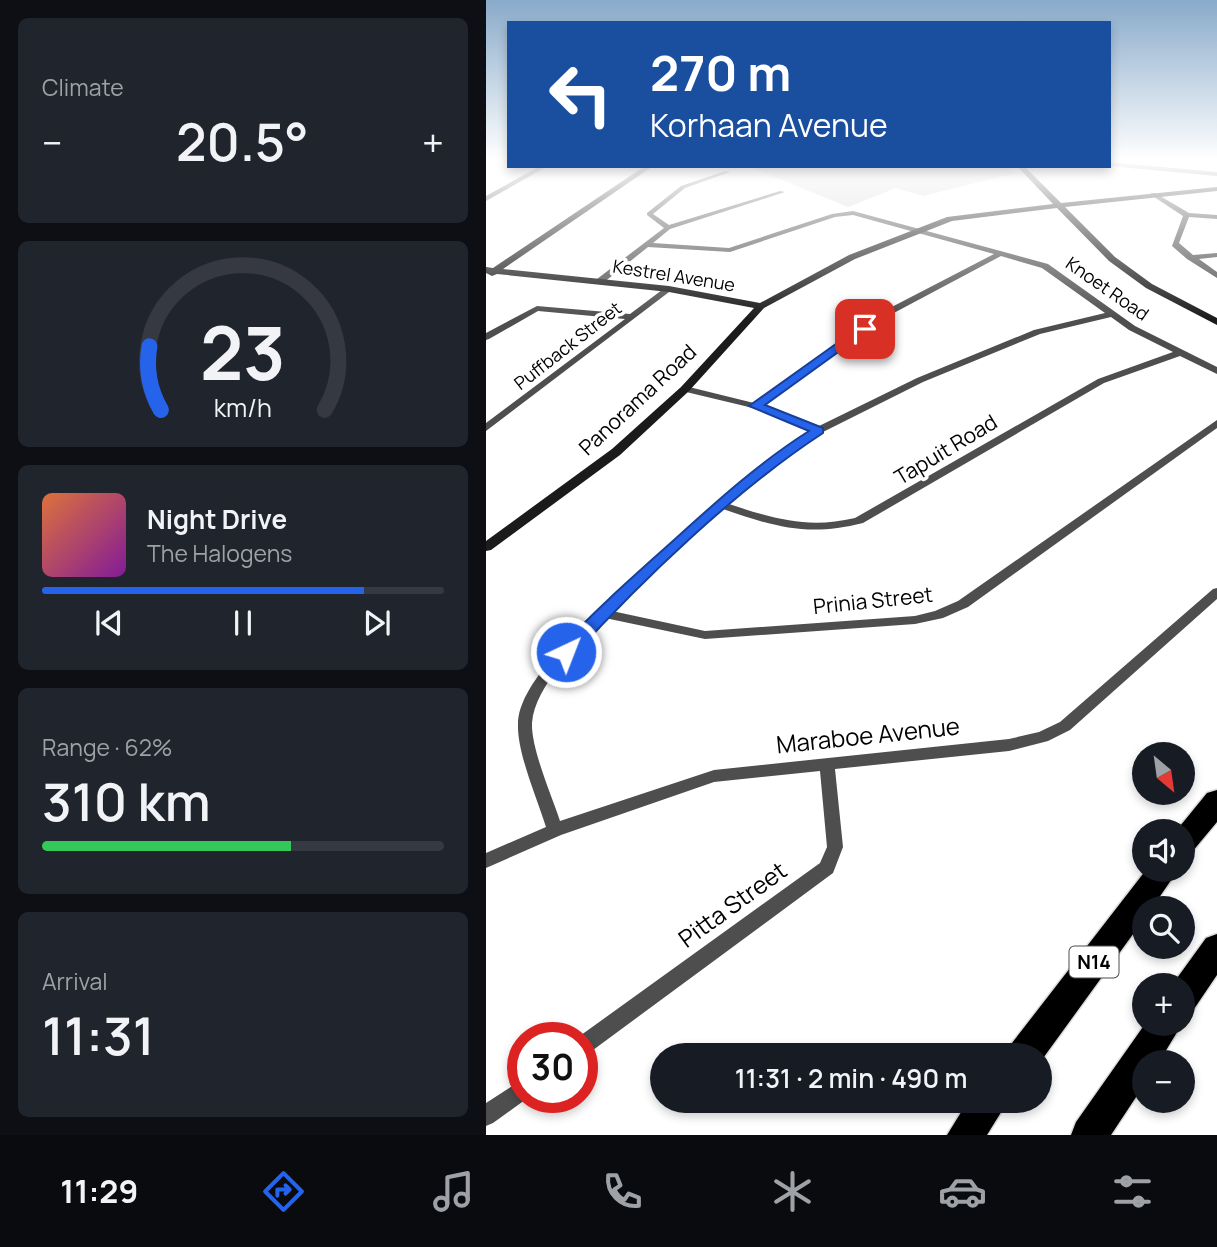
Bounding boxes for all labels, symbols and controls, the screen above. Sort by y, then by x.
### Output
text: 270 m [650,39,791,106]
icon: left [535,49,626,140]
text: Climate [42,71,124,103]
text: Korhaan Avenue [650,103,888,147]
text: 20.5° [176,106,309,177]
text: − [42,116,63,168]
text: + [422,116,444,168]
street label: Knoet Road [1061,251,1154,326]
street label: Kestrel Avenue [611,254,737,297]
street label: Puffback Street [509,296,626,395]
pin [835,299,895,359]
text: 23 [200,303,286,403]
icon: arrive [846,310,884,348]
street label: Panorama Road [573,338,702,461]
text: km/h [214,390,272,425]
street label: Tapuit Road [889,408,1002,491]
text: Night Drive [147,501,287,537]
text: The Halogens [147,537,292,569]
street label: Prinia Street [812,580,934,620]
icon: previous [90,604,128,642]
icon: pause [224,604,262,642]
icon: next [358,604,396,642]
position arrow [529,615,603,689]
street label: Maraboe Avenue [774,708,961,761]
text: Range · 62% [42,731,173,763]
north arrow [1132,742,1195,805]
map controls [1132,742,1195,1113]
text: 310 km [42,766,211,837]
button: sound [1132,819,1195,882]
street label: Pitta Street [671,853,793,954]
button: search [1132,896,1195,959]
road number: N14 [1070,946,1118,978]
text: Arrival [42,965,108,997]
button: + [1132,973,1195,1036]
text: 11:31 [42,1000,155,1071]
speed limit sign: 30 [507,1022,598,1113]
button: − [1132,1050,1195,1113]
text: 11:31 · 2 min · 490 m [735,1060,967,1096]
icon: directions [259,1167,308,1216]
icon: music [429,1167,478,1216]
icon: phone [598,1167,647,1216]
icon: climate [768,1167,817,1216]
icon: car [938,1167,987,1216]
icon: filters [1108,1167,1157,1216]
text: 11:29 [60,1169,138,1213]

